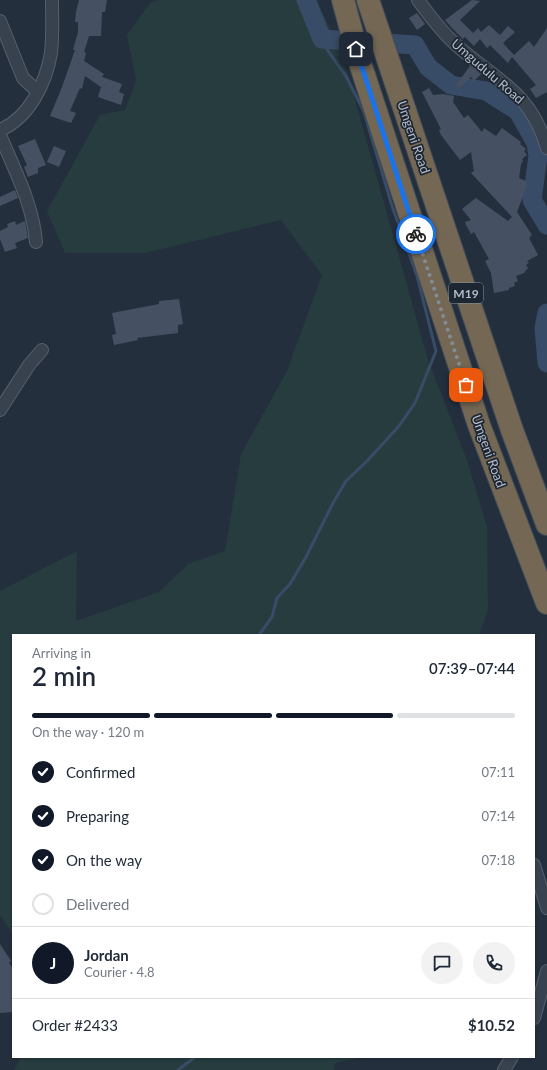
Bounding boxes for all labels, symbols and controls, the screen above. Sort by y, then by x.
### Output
pin [339,32,373,66]
street label: Umgudulu Road [448,35,528,107]
icon: home [345,38,367,60]
street label: Umgeni Road [394,98,434,176]
courier [396,214,436,254]
icon: bike [405,223,427,245]
road number: M19 [449,283,483,303]
pin [449,368,483,402]
icon: bag [455,374,477,396]
street label: Umgeni Road [468,412,510,490]
text: Arriving in [32,645,91,661]
text: 07:39–07:44 [429,659,515,677]
text: 2 min [32,660,96,692]
text: On the way · 120 m [32,724,144,740]
icon: check [32,761,54,783]
text: Confirmed [66,763,135,781]
text: 07:11 [482,764,515,780]
icon: check [32,805,54,827]
text: Preparing [66,807,129,825]
text: 07:14 [482,808,515,824]
icon: check [32,849,54,871]
text: On the way [66,851,142,869]
text: 07:18 [482,852,515,868]
text: Delivered [66,895,129,913]
button: chat [421,942,463,984]
button: phone [473,942,515,984]
text: Jordan [84,946,129,964]
text: J [50,954,56,972]
text: Courier · 4.8 [84,964,155,980]
text: Order #2433 [32,1016,118,1034]
text: $10.52 [468,1016,515,1034]

